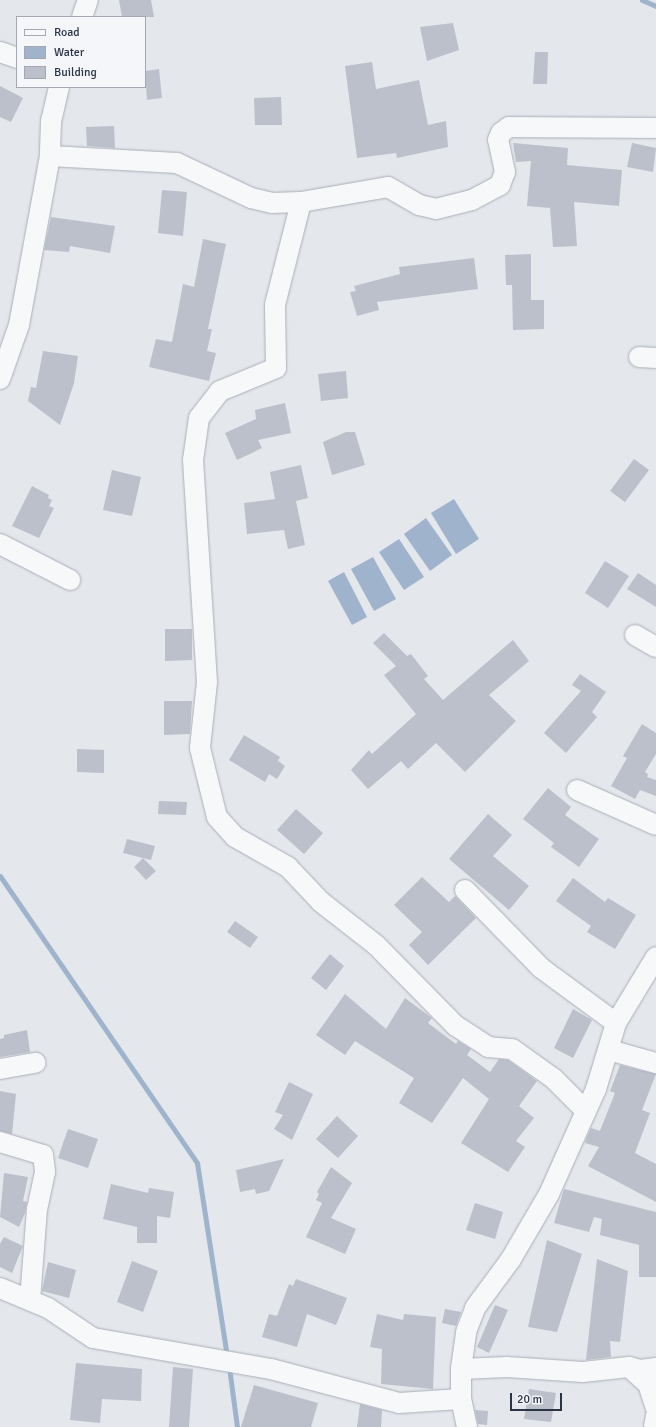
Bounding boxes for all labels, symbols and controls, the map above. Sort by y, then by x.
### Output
legend [16,16,146,88]
text: Road [54,25,80,40]
text: Water [54,45,84,60]
text: Building [54,65,97,80]
scale bar [512,1385,564,1411]
text: 20 m [517,1392,542,1407]

